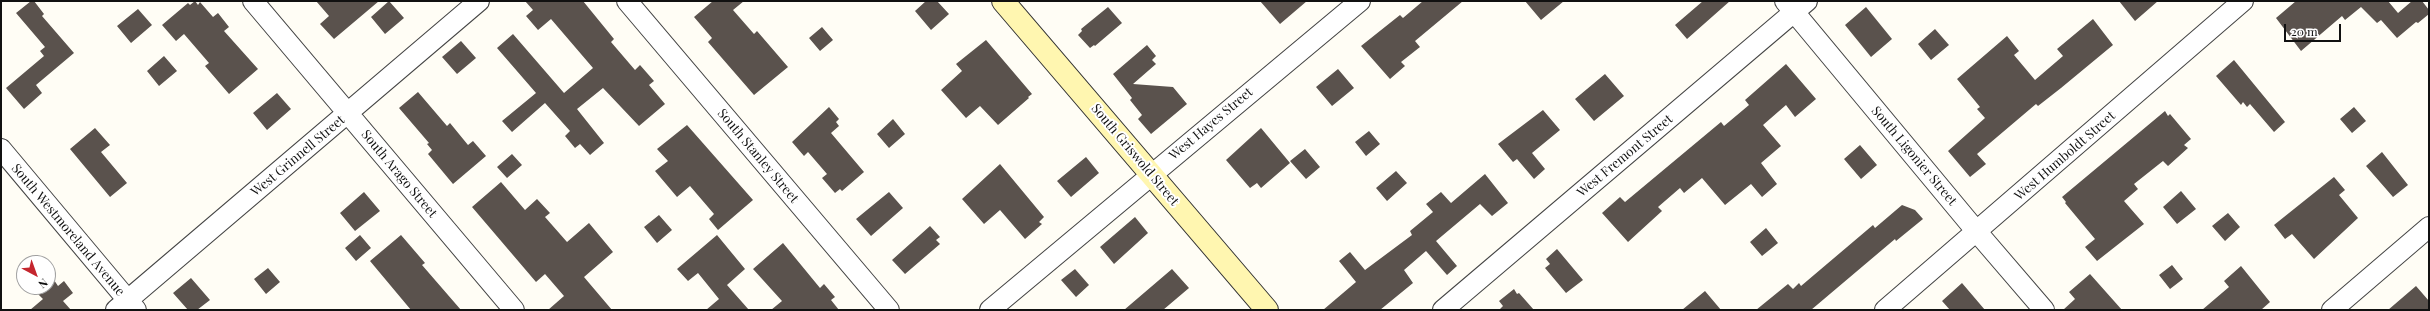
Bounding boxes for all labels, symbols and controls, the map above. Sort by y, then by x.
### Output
scale bar [2286,16,2343,42]
text: 20 m [2291,23,2318,39]
street label: West Hayes Street [1166,85,1256,163]
street label: South Griswold Street [1088,101,1182,209]
street label: South Ligonier Street [1868,103,1960,209]
street label: South Stanley Street [714,106,802,206]
street label: West Humboldt Street [2012,108,2118,204]
street label: West Grinnell Street [248,112,348,200]
street label: West Fremont Street [1574,112,1676,200]
street label: South Arago Street [358,127,440,221]
street label: South Westmoreland Avenue [8,161,128,299]
north arrow [16,255,56,295]
text: N [36,275,51,292]

